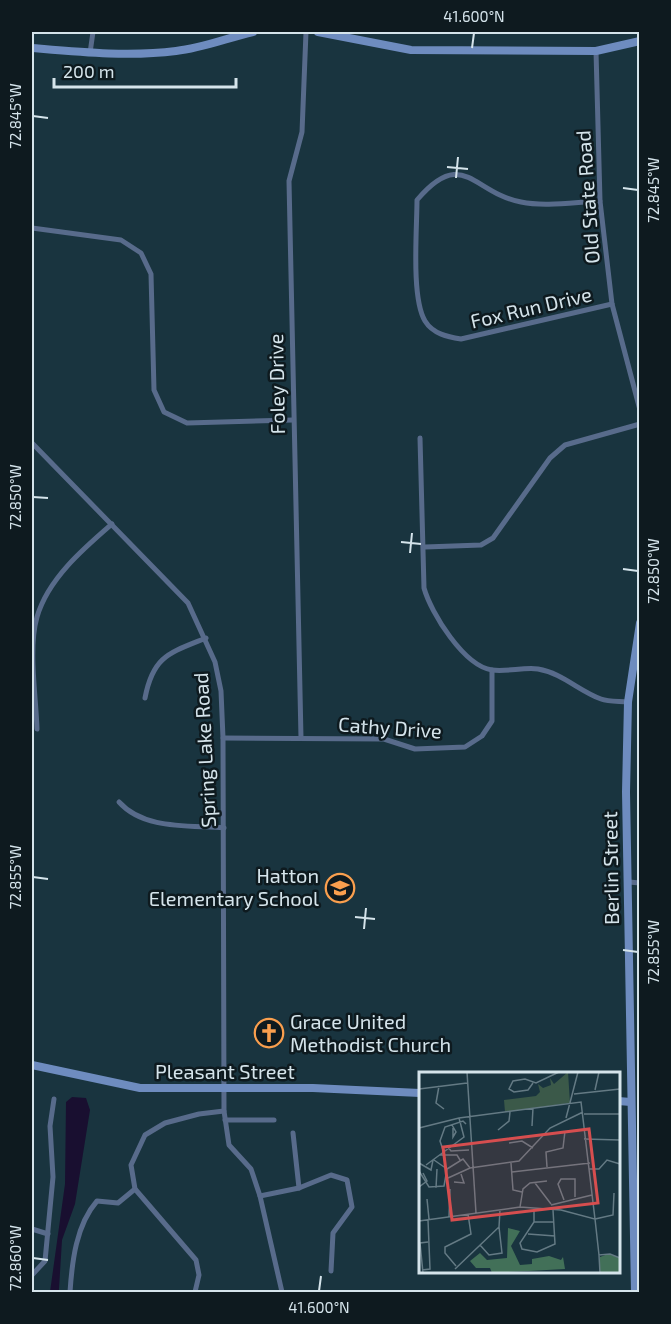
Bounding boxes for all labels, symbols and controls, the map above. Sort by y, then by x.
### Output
text: 41.600°N [443,7,505,25]
scale bar [54,51,236,89]
text: 200 m [63,60,115,82]
text: 72.845°W [6,83,24,149]
street label: Old State Road [570,129,604,265]
text: 72.845°W [644,157,662,223]
street label: Fox Run Drive [468,281,594,333]
street label: Foley Drive [263,334,289,434]
text: 72.850°W [6,464,24,530]
text: 72.850°W [644,538,662,604]
street label: Spring Lake Road [188,672,220,828]
street label: Cathy Drive [338,711,443,743]
street label: Berlin Street [597,811,623,925]
text: 72.855°W [6,845,24,909]
place label: Hatton Elementary School [149,863,319,910]
school or university icon: Hatton Elementary School [324,872,356,904]
text: 72.855°W [644,920,662,984]
place label: Grace United Methodist Church [290,1009,451,1056]
church icon: Grace United Methodist Church [253,1017,285,1049]
street label: Pleasant Street [155,1059,295,1083]
inset map [419,1072,620,1273]
text: 72.860°W [6,1225,24,1291]
text: 41.600°N [288,1298,350,1316]

